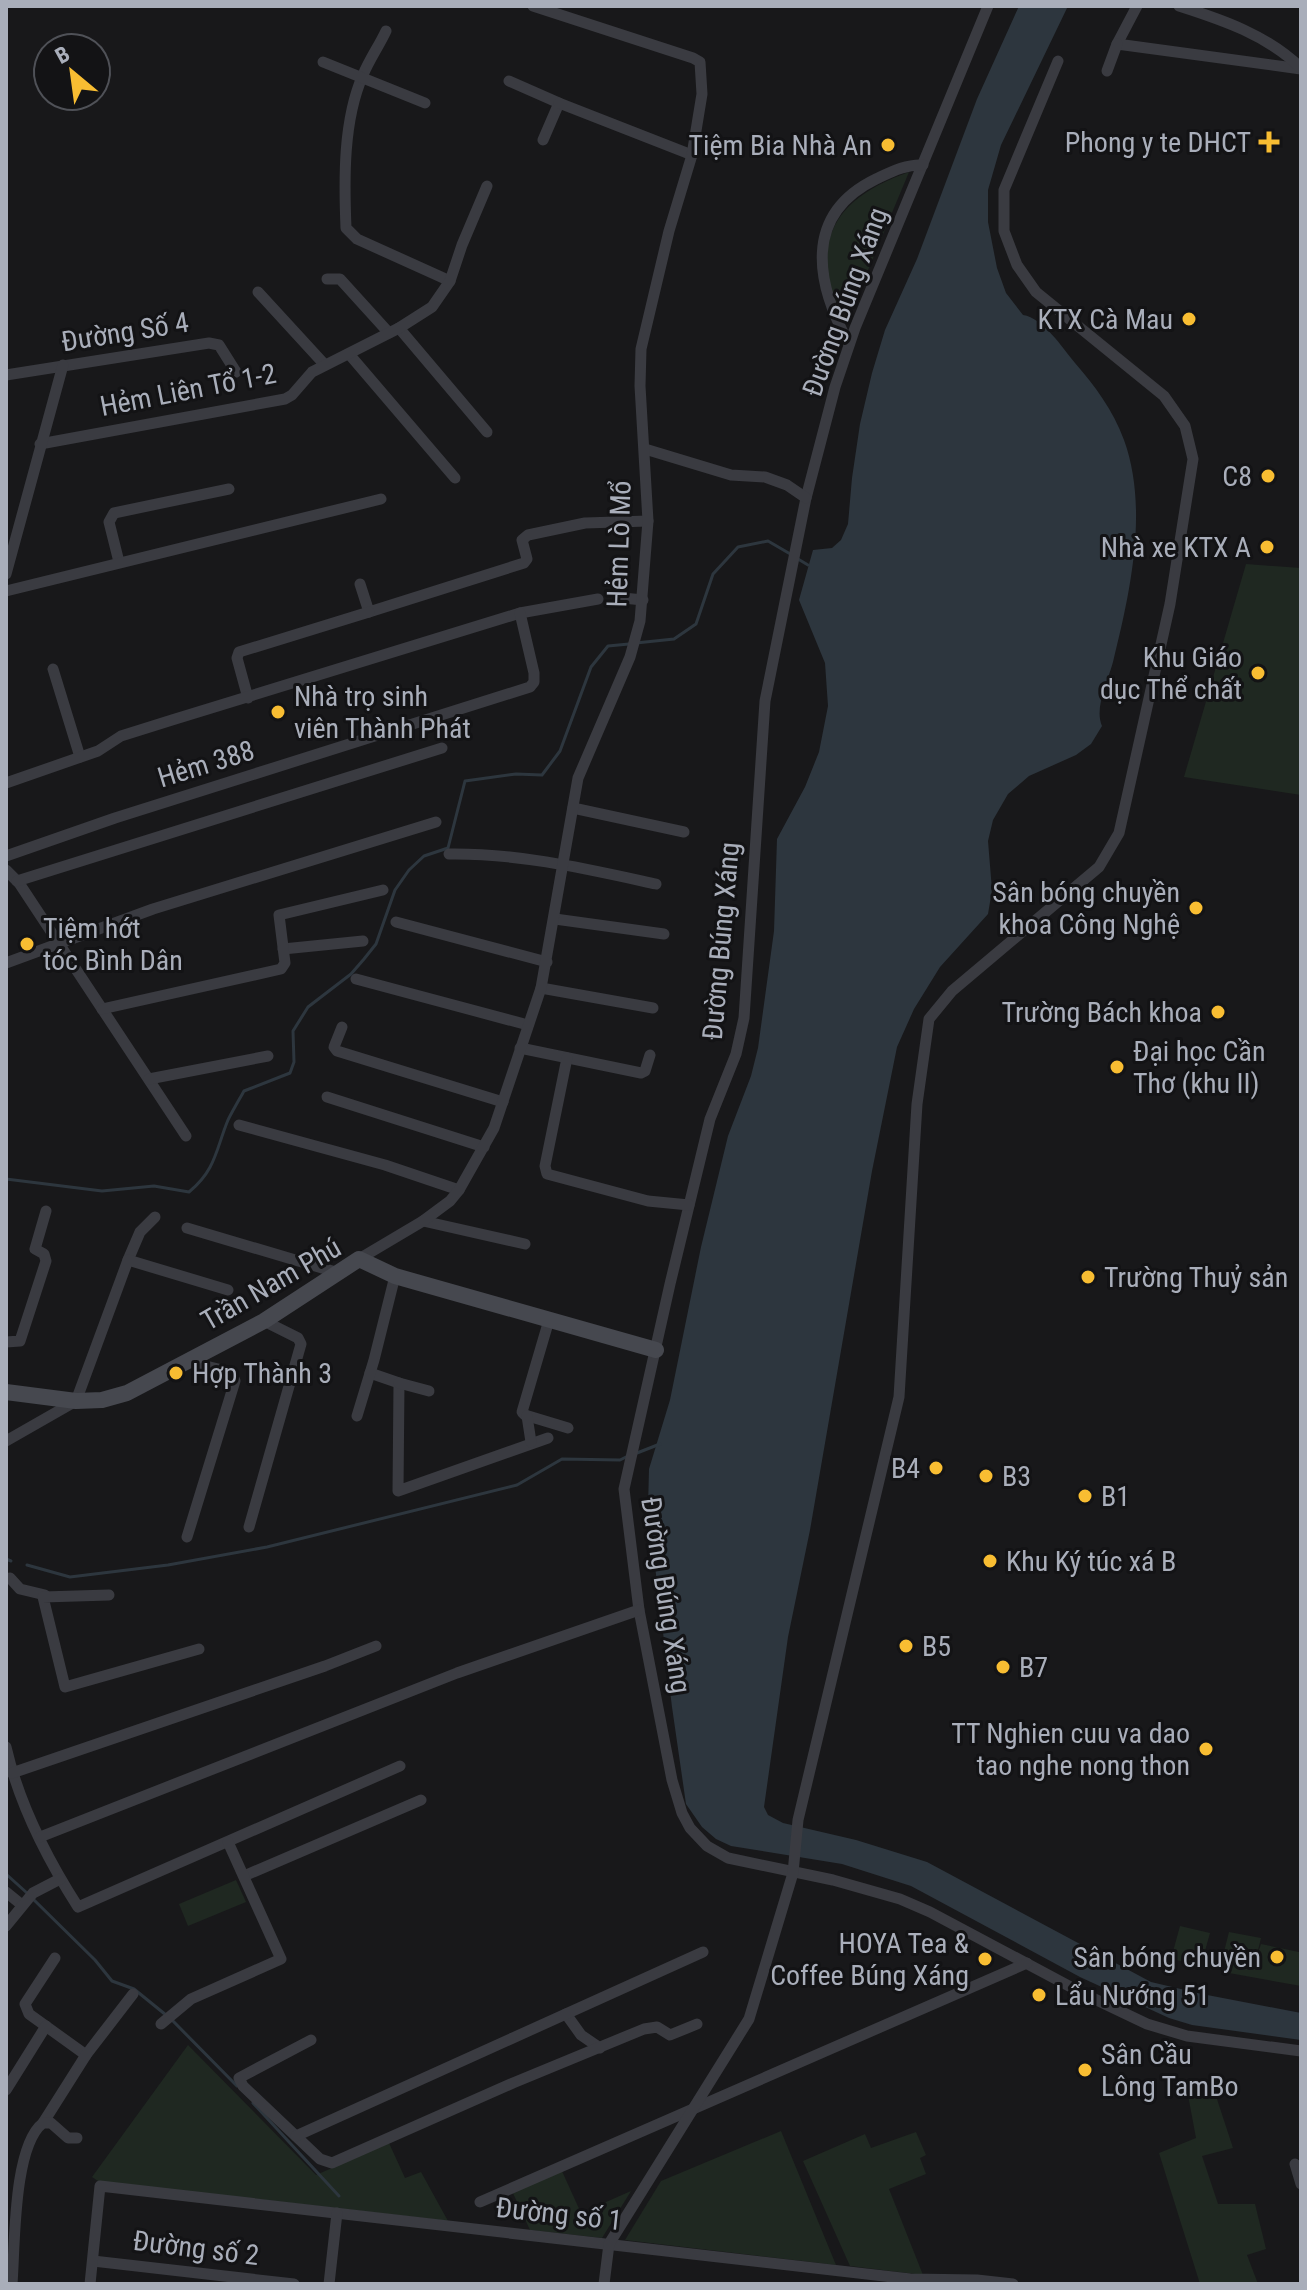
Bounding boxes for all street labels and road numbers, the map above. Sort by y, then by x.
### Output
street label: Đường Búng Xáng [796,203,894,401]
street label: Đường Số 4 [59,306,191,358]
street label: Hẻm Liên Tổ 1-2 [97,357,279,423]
street label: Hẻm Lò Mổ [600,480,638,608]
street label: Hẻm 388 [154,734,258,794]
street label: Đường Búng Xáng [696,841,746,1041]
street label: Trần Nam Phú [195,1231,347,1337]
street label: Đường Búng Xáng [634,1494,698,1696]
street label: Đường số 1 [494,2191,624,2237]
street label: Đường số 2 [131,2224,261,2272]

